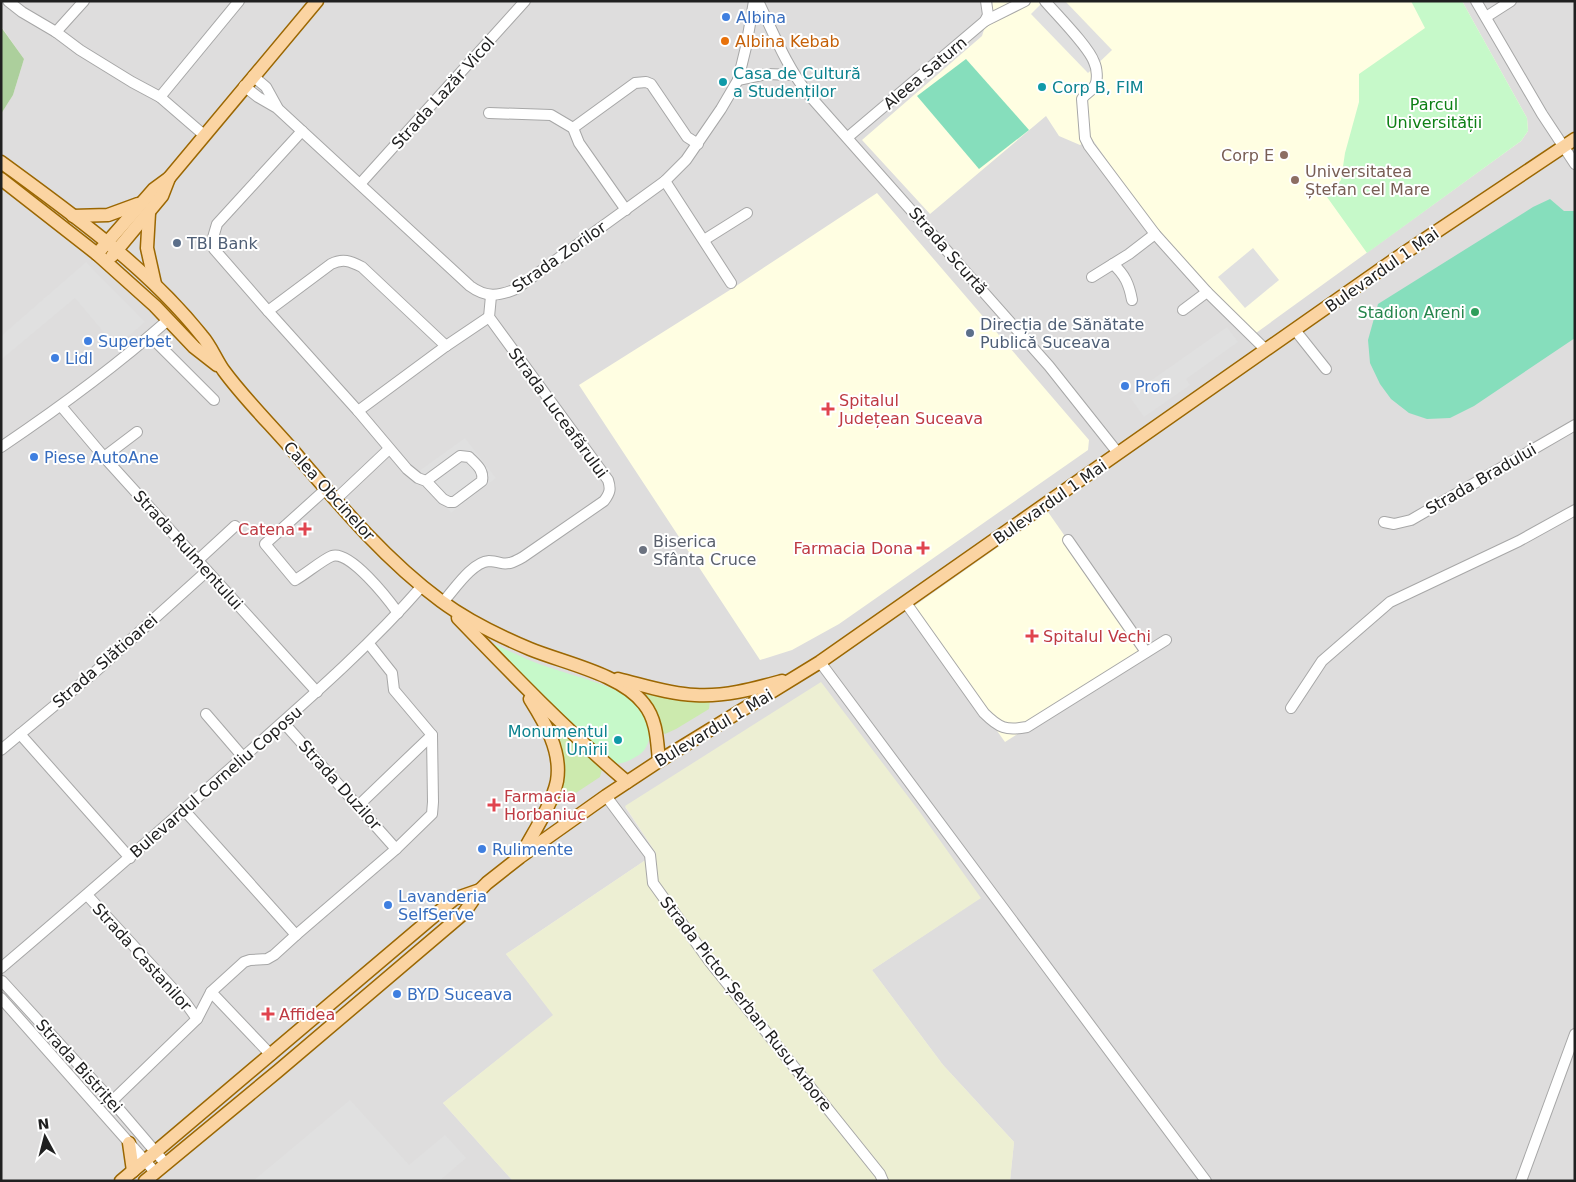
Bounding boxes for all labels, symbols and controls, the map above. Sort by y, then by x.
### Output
place label: Albina [736,8,786,27]
marker: Albina [720,11,732,23]
place label: Albina Kebab [735,32,840,51]
street label: Strada Lazăr Vicol [388,33,498,153]
street label: Aleea Saturn [880,33,970,113]
marker: Albina Kebab [719,35,731,47]
place label: Casa de Cultură a Studenților [733,64,861,101]
marker: Casa de Cultură a Studenților [717,76,729,88]
place label: Corp B, FIM [1052,78,1144,97]
marker: Corp B, FIM [1036,81,1048,93]
park label: Parcul Universității [1386,95,1482,132]
place label: Corp E [1221,146,1274,165]
marker: Corp E [1278,149,1290,161]
place label: Universitatea Ștefan cel Mare [1305,162,1430,199]
marker: Universitatea Ștefan cel Mare [1289,174,1301,186]
street label: Strada Scurtă [905,203,991,299]
street label: Strada Zorilor [508,217,610,296]
street label: Bulevardul 1 Mai [1322,224,1442,316]
place label: TBI Bank [186,234,258,253]
marker: TBI Bank [171,237,183,249]
place label: Stadion Areni [1358,303,1465,322]
marker: Stadion Areni [1469,306,1481,318]
place label: Direcția de Sănătate Publică Suceava [980,315,1144,352]
marker: Direcția de Sănătate Publică Suceava [964,327,976,339]
place label: Superbet [98,332,171,351]
marker: Superbet [82,335,94,347]
street label: Strada Luceafărului [504,344,612,482]
place label: Lidl [65,349,93,368]
marker: Lidl [49,352,61,364]
place label: Profi [1135,377,1170,396]
marker: Profi [1119,380,1131,392]
place label: Spitalul Județean Suceava [838,391,983,428]
marker: Spitalul Județean Suceava [821,402,835,416]
street label: Calea Obcinelor [279,437,379,545]
street label: Strada Bradului [1422,440,1540,518]
place label: Piese AutoAne [44,448,159,467]
marker: Piese AutoAne [28,451,40,463]
street label: Bulevardul 1 Mai [990,456,1110,548]
street label: Strada Rulmentului [129,486,247,614]
place label: Catena [238,520,295,539]
marker: Catena [299,523,311,535]
place label: Biserica Sfânta Cruce [653,532,756,569]
place label: Farmacia Dona [794,539,913,558]
marker: Farmacia Dona [917,542,929,554]
marker: Biserica Sfânta Cruce [637,544,649,556]
street label: Strada Slătioarei [49,610,161,712]
place label: Spitalul Vechi [1043,627,1151,646]
marker: Spitalul Vechi [1025,629,1039,643]
street label: Bulevardul 1 Mai [652,685,776,771]
street label: Bulevardul Corneliu Coposu [126,702,306,862]
place label: Monumentul Unirii [508,722,608,759]
marker: Monumentul Unirii [612,734,624,746]
street label: Strada Duzilor [295,736,385,834]
place label: Farmacia Horbaniuc [504,787,586,824]
marker: Farmacia Horbaniuc [488,799,500,811]
place label: Rulimente [492,840,573,859]
marker: Rulimente [476,843,488,855]
place label: Lavanderia SelfServe [398,887,487,924]
street label: Strada Pictor Șerban Rusu Arbore [656,893,836,1115]
street label: Strada Castanilor [89,899,196,1015]
marker: Lavanderia SelfServe [382,899,394,911]
place label: BYD Suceava [407,985,512,1004]
marker: BYD Suceava [391,988,403,1000]
place label: Affidea [279,1005,335,1024]
marker: Affidea [261,1007,275,1021]
street label: Strada Bistriței [32,1015,126,1117]
north arrow [20,1112,70,1162]
text: N [37,1115,50,1133]

